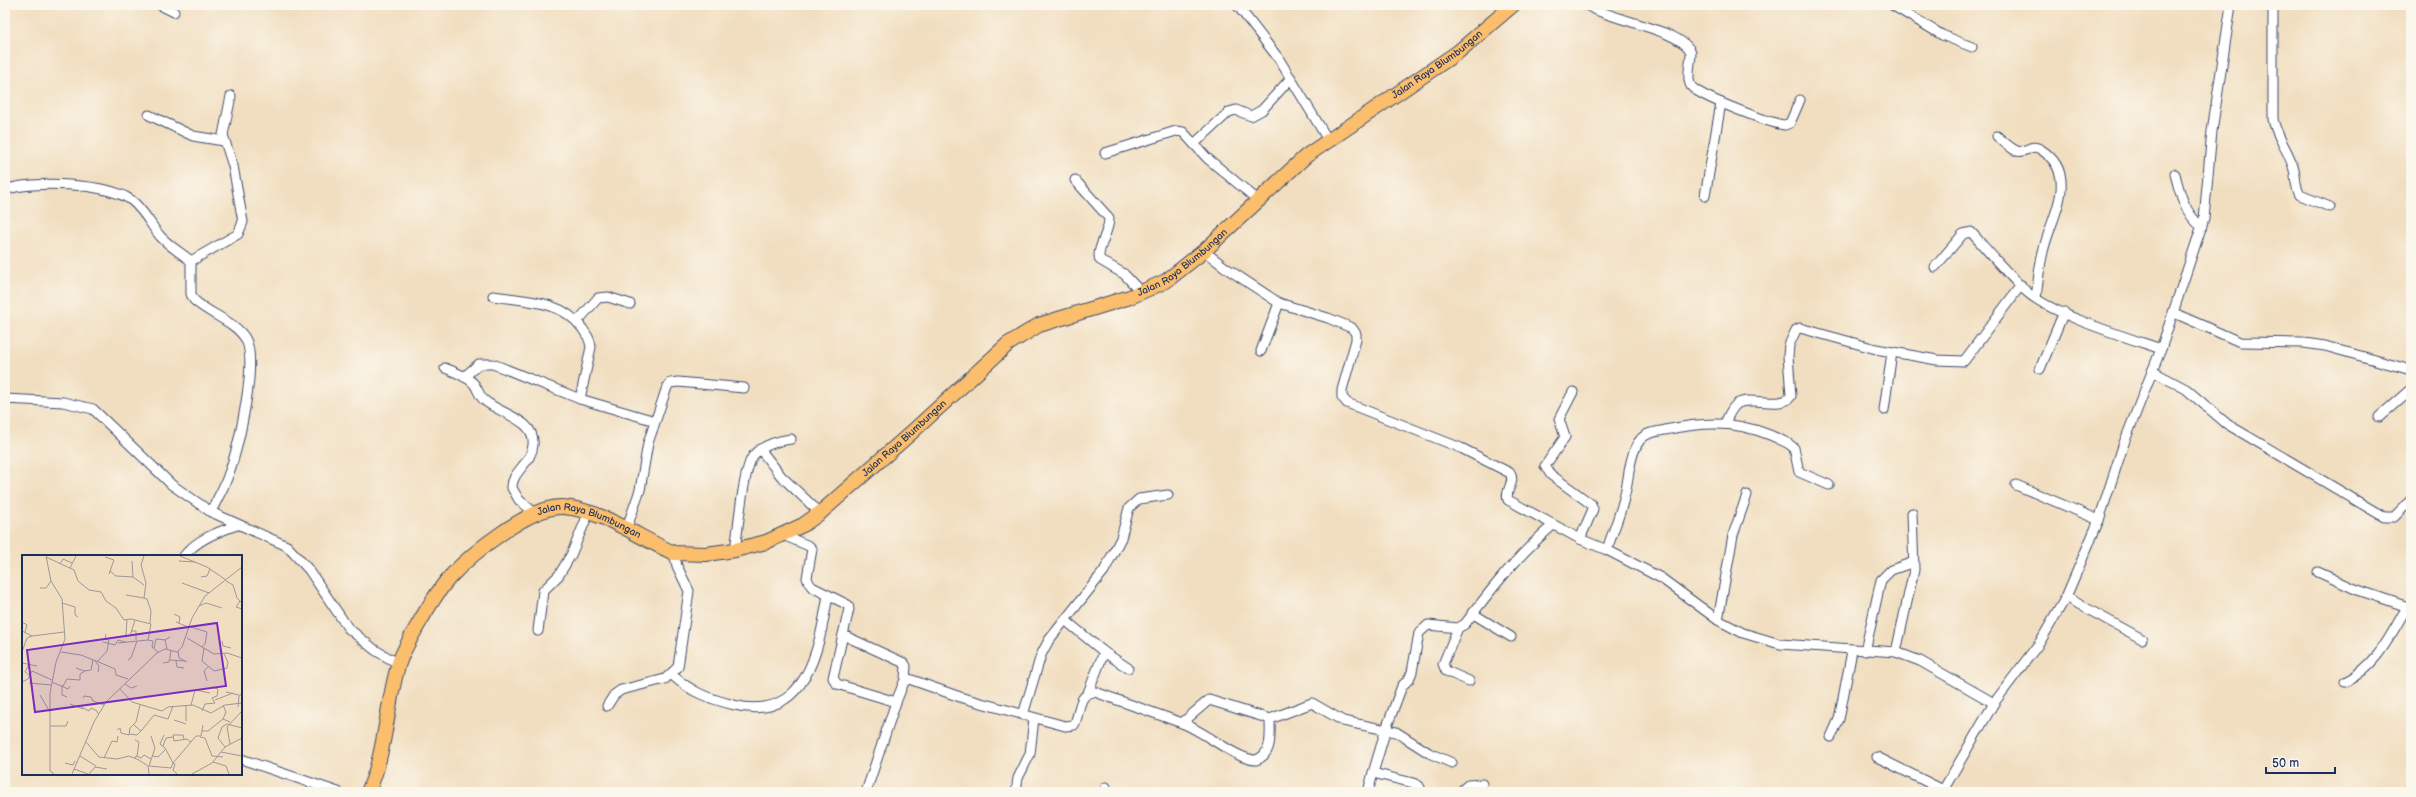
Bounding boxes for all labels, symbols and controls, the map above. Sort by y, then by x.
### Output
street label: Jalan Raya Blumbungan [1389,28,1485,102]
street label: Jalan Raya Blumbungan [1135,226,1230,299]
street label: Jalan Raya Blumbungan [859,397,949,479]
street label: Jalan Raya Blumbungan [535,501,643,541]
inset map [22,555,242,775]
scale bar [2266,749,2335,775]
text: 50 m [2272,756,2299,771]

